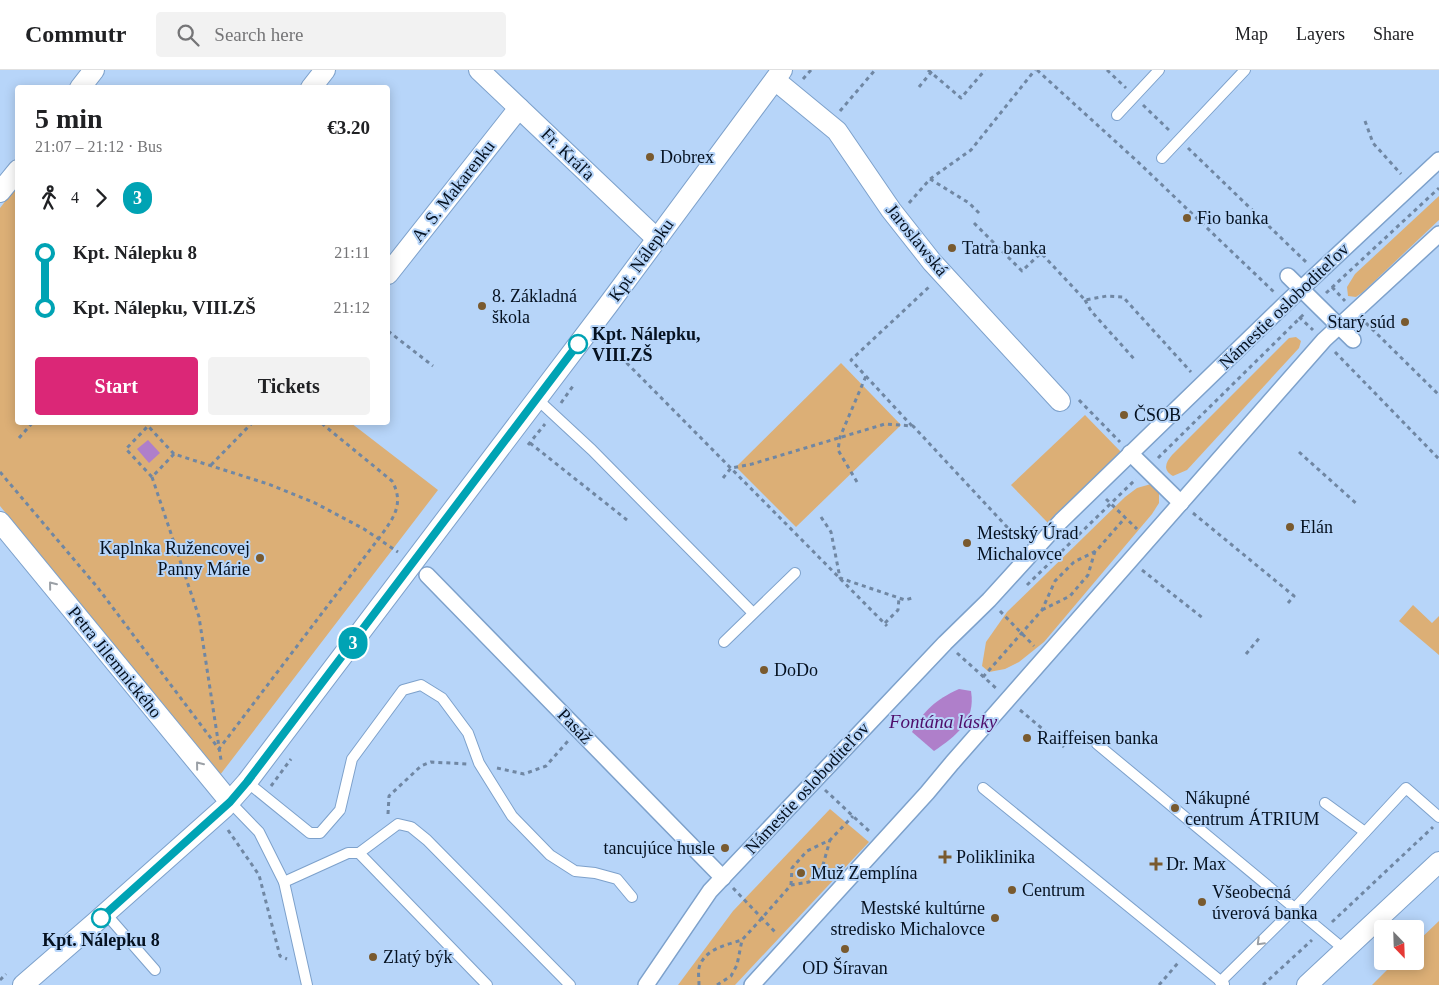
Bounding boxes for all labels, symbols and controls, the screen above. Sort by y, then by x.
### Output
search box [156,12,506,57]
text: Commutr [25,21,126,47]
icon: search [174,21,202,49]
text: Search here [214,24,303,45]
text: Map [1235,24,1268,44]
text: Layers [1296,24,1345,44]
text: Share [1373,24,1414,44]
text: 5 min [35,103,103,134]
text: €3.20 [327,117,370,138]
street label: Fr. Kráľa [537,124,599,184]
street label: A. S. Makarenku [407,136,499,246]
text: 21:07 – 21:12 · Bus [35,138,162,155]
place label: Dobrex [660,147,714,167]
marker: Dobrex [644,151,656,163]
icon: walk [35,184,63,212]
icon: forward [87,184,115,212]
text: 3 [133,188,142,208]
text: 4 [71,189,79,206]
street label: Jaroslawská [882,200,952,280]
place label: Fio banka [1197,208,1269,228]
marker: Fio banka [1181,212,1193,224]
street label: Kpt. Nálepku [604,215,678,305]
place label: Tatra banka [962,238,1046,258]
street label: Námestie osloboditeľov [1215,239,1353,373]
text: Kpt. Nálepku 8 [73,242,197,263]
marker: Tatra banka [946,242,958,254]
text: 21:11 [334,244,370,261]
place label: 8. Základná škola [492,286,577,327]
text: Kpt. Nálepku, VIII.ZŠ [73,297,256,318]
text: 21:12 [334,299,370,316]
marker: 8. Základná škola [476,300,488,312]
place label: Starý súd [1328,312,1395,332]
marker: Starý súd [1399,316,1411,328]
place label: Kpt. Nálepku, VIII.ZŠ [592,324,701,365]
marker: Kpt. Nálepku, VIII.ZŠ [568,334,588,354]
button: Start [35,357,198,415]
button: Tickets [208,357,370,415]
place label: ČSOB [1134,404,1181,425]
marker: ČSOB [1118,409,1130,421]
place label: Elán [1300,517,1333,537]
marker: Elán [1284,521,1296,533]
place label: Mestský Úrad Michalovce [977,522,1079,564]
marker: Mestský Úrad Michalovce [961,537,973,549]
place label: Kaplnka Ružencovej Panny Márie [100,538,250,579]
marker: Kaplnka Ružencovej Panny Márie [254,552,266,564]
one-way arrow [49,582,57,591]
street label: Petra Jilemnického [64,602,166,722]
line badge: 3 [337,627,369,659]
text: 3 [349,633,358,653]
place label: DoDo [774,660,818,680]
marker: DoDo [758,664,770,676]
street label: Pasáž [554,704,596,748]
water label: Fontána lásky [888,711,998,732]
street label: Námestie osloboditeľov [741,718,873,858]
place label: Raiffeisen banka [1037,728,1158,748]
marker: Raiffeisen banka [1021,732,1033,744]
one-way arrow [196,761,205,770]
place label: Nákupné centrum ÁTRIUM [1185,788,1319,829]
marker: Nákupné centrum ÁTRIUM [1169,802,1181,814]
place label: tancujúce husle [604,838,715,858]
marker: tancujúce husle [719,842,731,854]
place label: Poliklinika [956,847,1035,867]
marker: Poliklinika [938,850,952,864]
place label: Dr. Max [1166,854,1226,874]
marker: Dr. Max [1150,858,1162,870]
place label: Muž Zemplína [811,863,917,883]
marker: Muž Zemplína [795,867,807,879]
place label: Centrum [1022,880,1085,900]
place label: Všeobecná úverová banka [1212,882,1317,923]
marker: Centrum [1006,884,1018,896]
marker: Všeobecná úverová banka [1196,896,1208,908]
place label: Mestské kultúrne stredisko Michalovce [831,898,985,939]
marker: Kpt. Nálepku 8 [91,908,111,928]
marker: Mestské kultúrne stredisko Michalovce [989,912,1001,924]
north arrow [1374,920,1424,970]
map controls [1374,920,1424,970]
place label: Kpt. Nálepku 8 [42,930,160,950]
one-way arrow [1257,936,1266,945]
marker: OD Šíravan [839,943,851,955]
place label: Zlatý býk [383,947,453,967]
marker: Zlatý býk [367,951,379,963]
place label: OD Šíravan [802,957,888,978]

